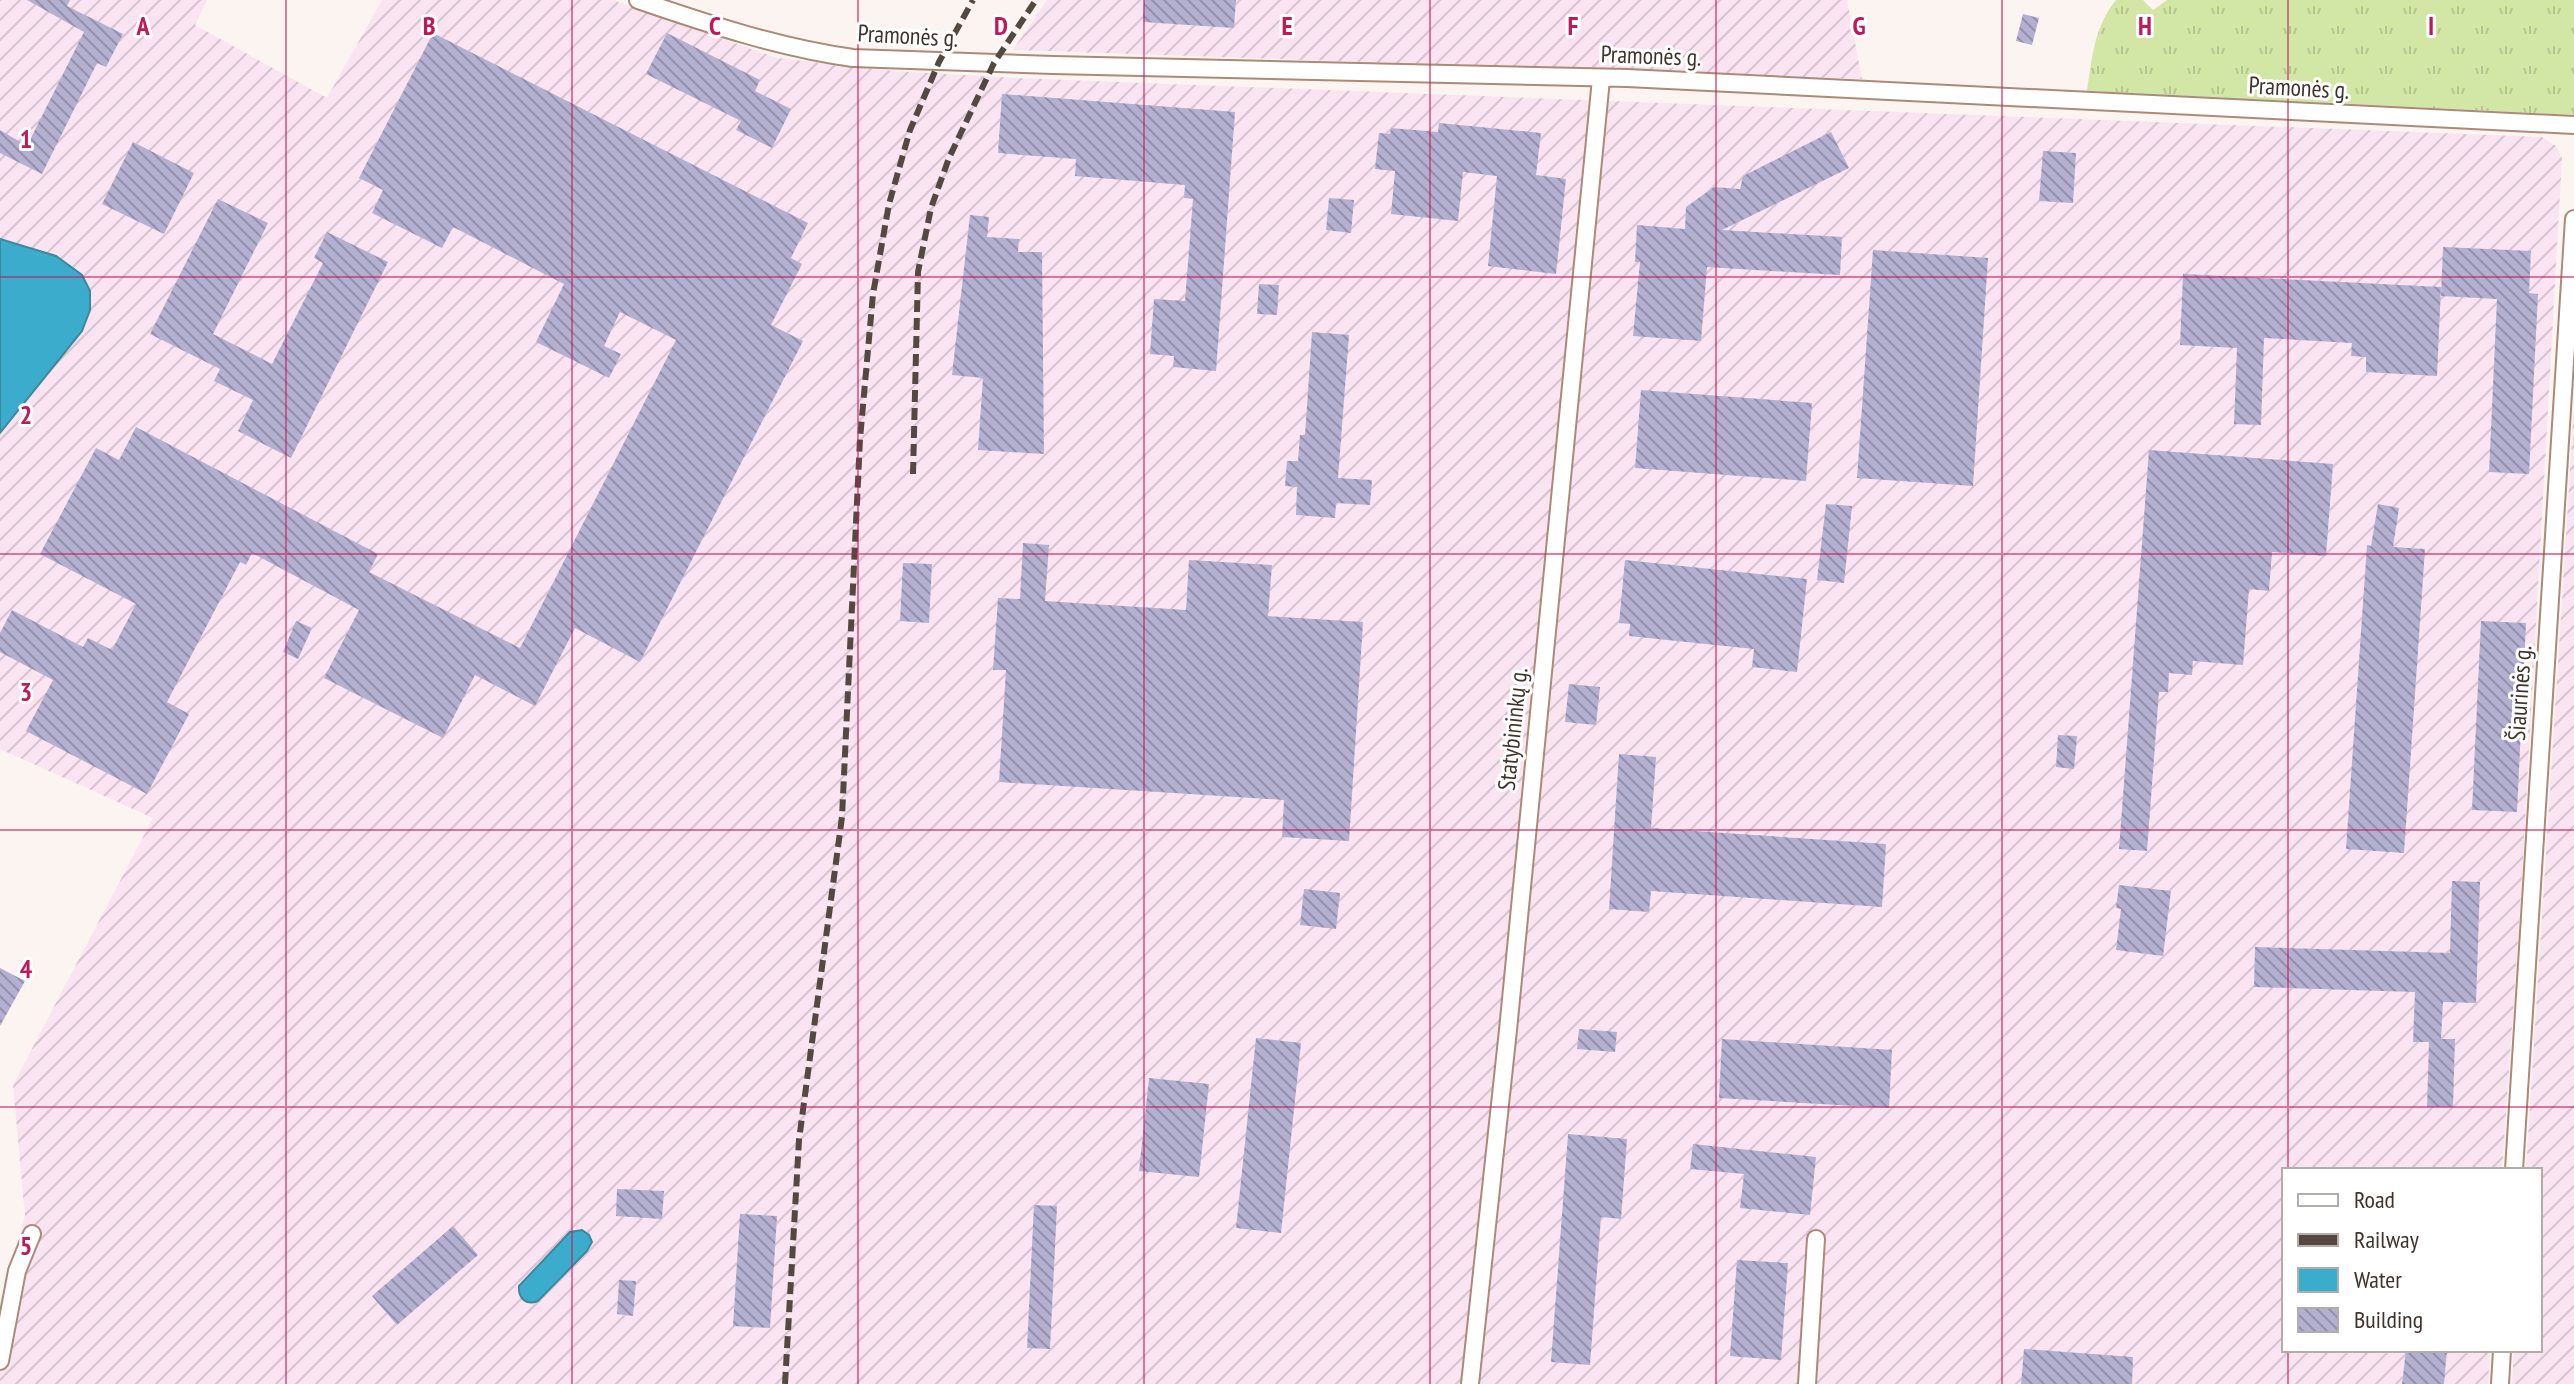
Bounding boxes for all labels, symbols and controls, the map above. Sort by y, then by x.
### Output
text: A [135,9,150,42]
text: B [423,9,436,42]
text: C [709,9,721,42]
text: D [994,9,1008,42]
text: E [1281,9,1293,42]
text: F [1568,9,1579,42]
text: G [1852,9,1866,42]
text: H [2138,9,2152,42]
text: I [2428,9,2434,42]
street label: Pramonės g. [857,17,959,54]
street label: Pramonės g. [1600,38,1702,73]
street label: Pramonės g. [2248,69,2350,106]
text: 1 [20,122,32,155]
text: 2 [20,398,32,431]
street label: Šiaurinės g. [2501,644,2538,742]
street label: Statybininkų g. [1491,666,1534,792]
text: 3 [20,675,32,708]
text: 4 [20,952,33,985]
legend [2282,1168,2542,1352]
text: Road [2354,1184,2395,1215]
text: Railway [2354,1224,2419,1255]
text: 5 [20,1229,32,1262]
text: Water [2354,1264,2402,1295]
text: Building [2354,1304,2423,1335]

